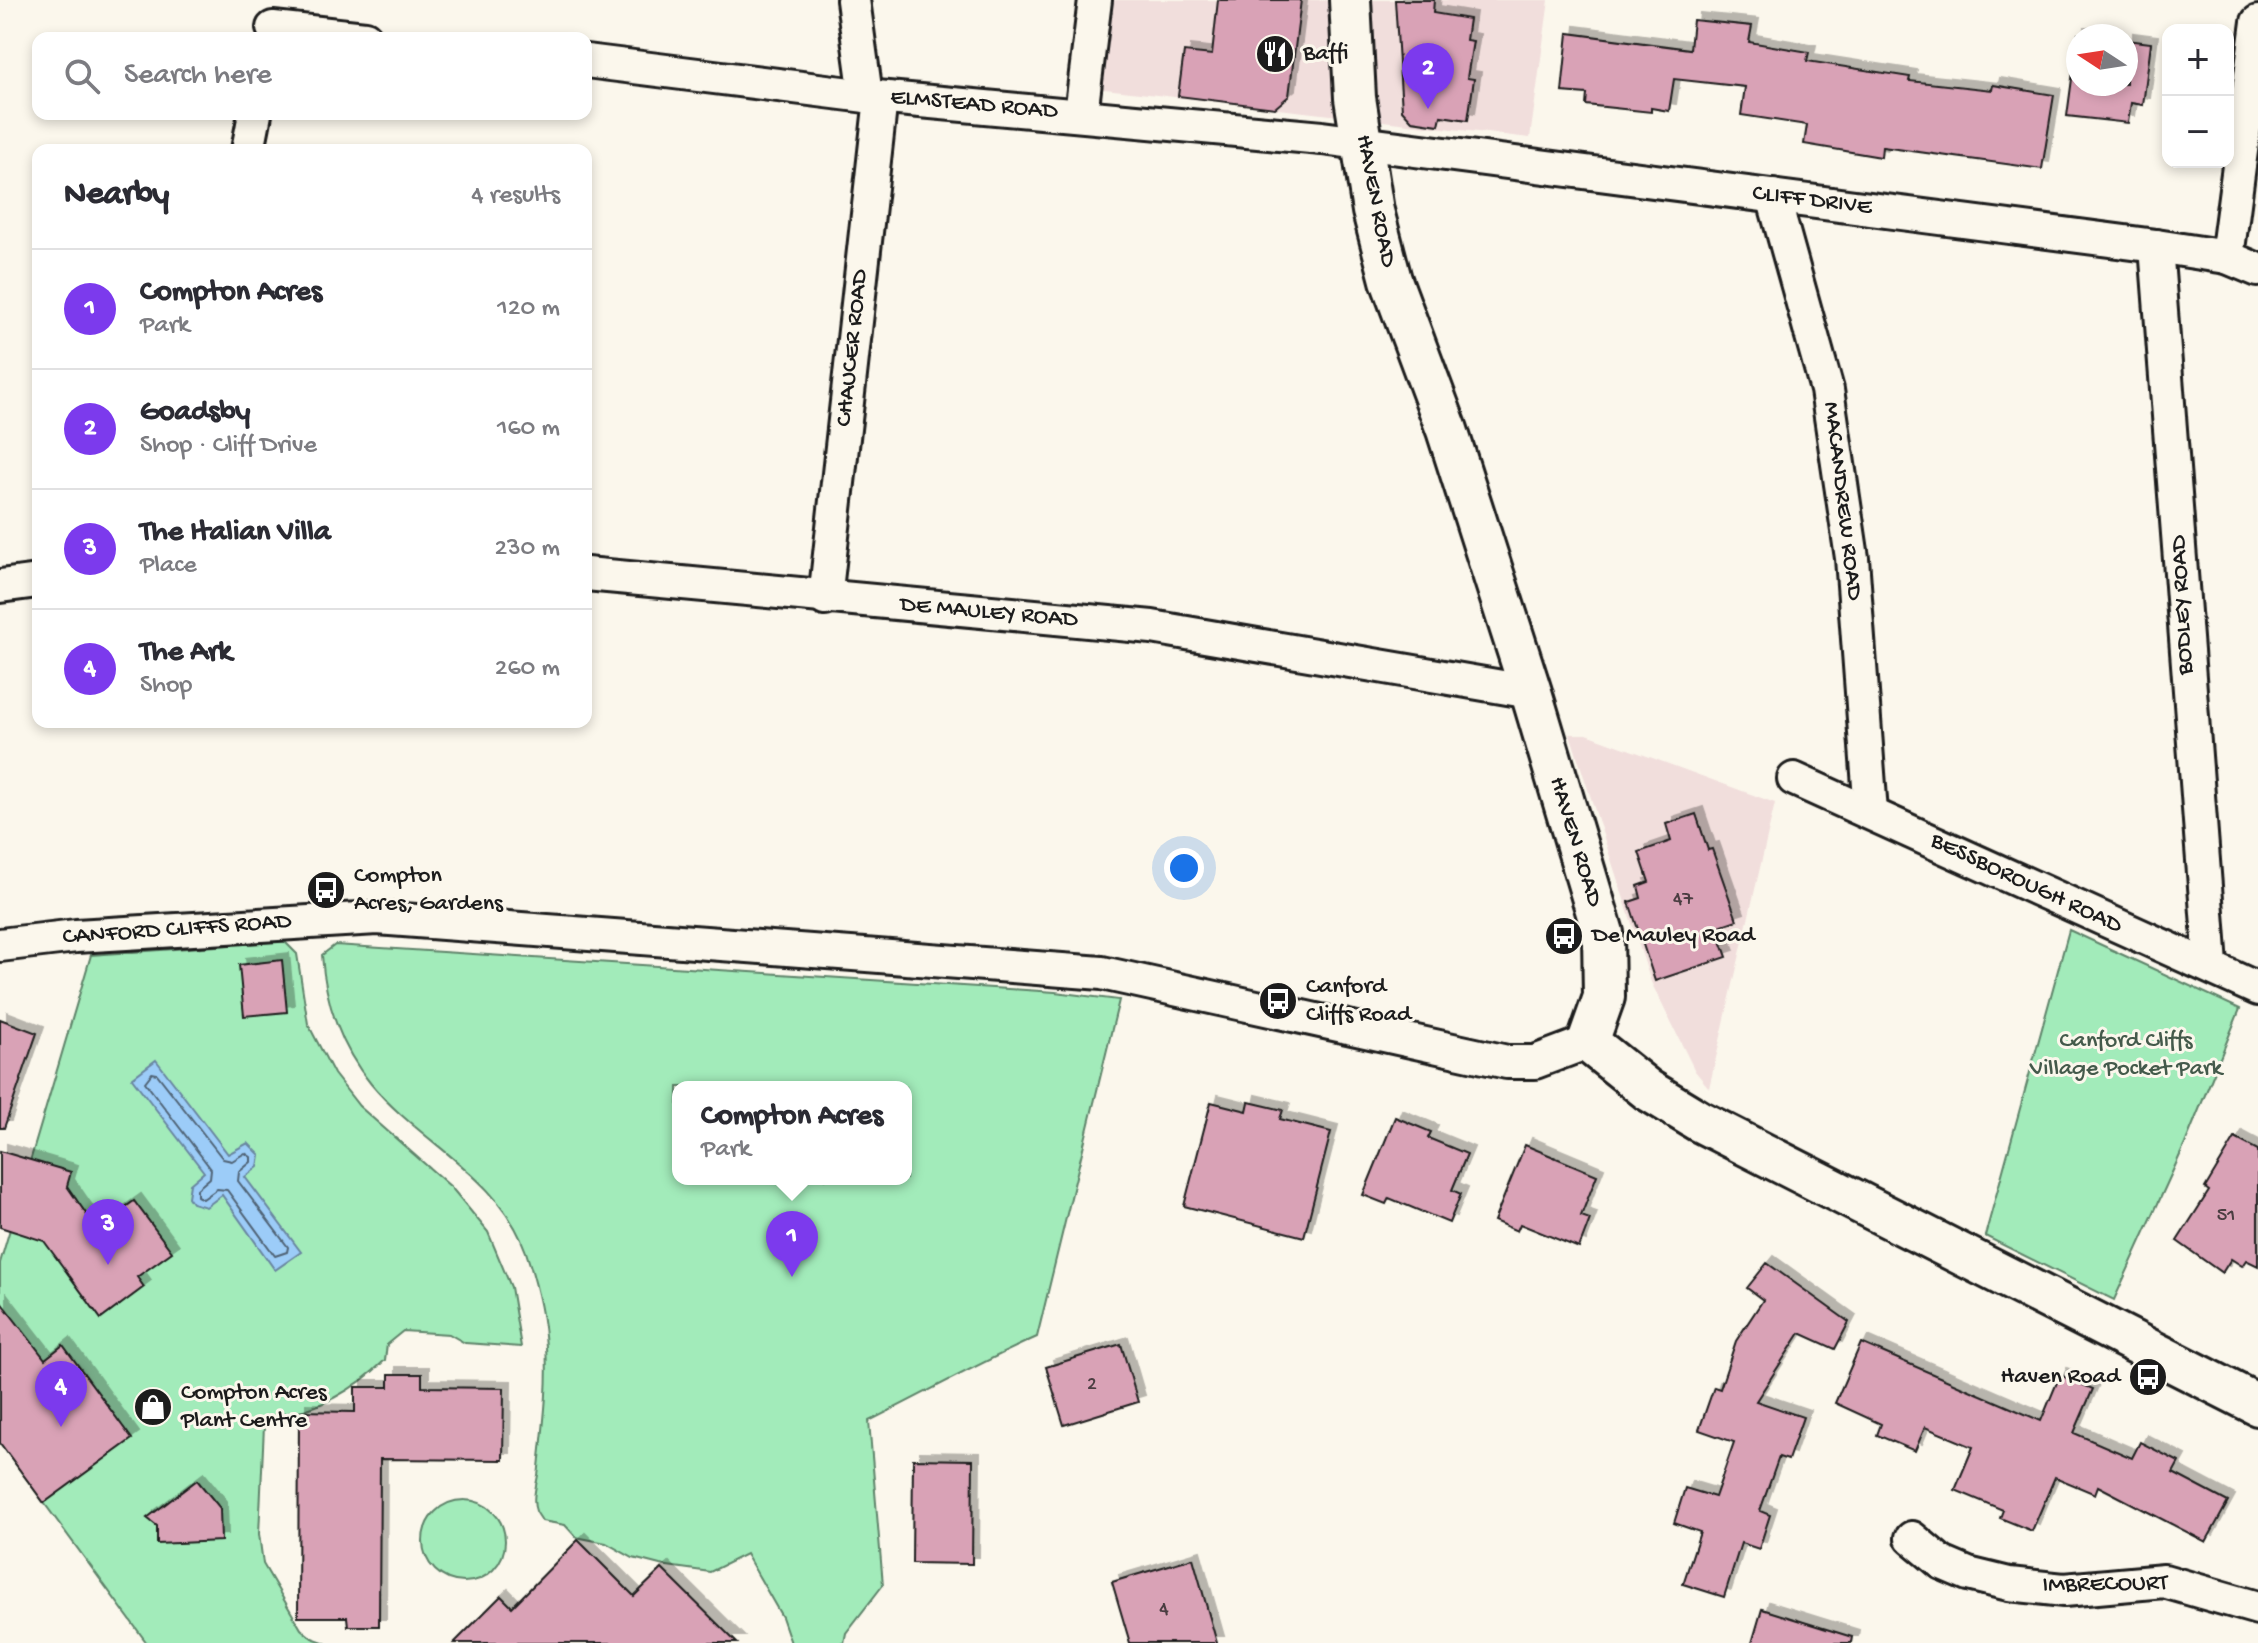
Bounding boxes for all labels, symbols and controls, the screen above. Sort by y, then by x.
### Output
north arrow [2066,24,2138,96]
map controls [2162,24,2234,168]
button: + [2162,24,2234,96]
search box [32,32,592,120]
restaurant icon: Baffi [1254,33,1296,75]
place label: Baffi [1302,40,1349,69]
pin: 2 [1402,43,1454,109]
icon: search [60,54,104,98]
text: Search here [124,59,272,94]
street label: ELMSTEAD ROAD [889,83,1059,127]
button: − [2162,96,2234,168]
street label: HAVEN ROAD [1348,132,1402,270]
text: Nearby [64,176,169,216]
street label: CLIFF DRIVE [1751,179,1874,223]
text: 4 results [471,181,560,212]
street label: CHAUCER ROAD [830,268,876,428]
text: Compton Acres [140,276,322,311]
text: 1 [85,294,95,325]
text: 120 m [497,294,560,325]
text: Park [140,311,190,342]
text: Goadsby [140,396,250,431]
street label: MACANDREW ROAD [1815,400,1869,602]
text: 2 [84,414,96,445]
text: 160 m [497,414,560,445]
text: Shop · Cliff Drive [140,431,317,462]
text: The Italian Villa [140,516,331,551]
text: 3 [83,534,97,565]
text: 230 m [494,534,560,565]
street label: BODLEY ROAD [2165,534,2201,677]
text: Place [140,551,197,582]
street label: DE MAULEY ROAD [897,591,1079,635]
text: The Ark [140,636,232,671]
text: 4 [84,654,96,685]
text: 260 m [495,654,560,685]
text: Shop [140,671,192,702]
street label: HAVEN ROAD [1541,774,1609,911]
street label: BESSBOROUGH ROAD [1925,826,2127,941]
your location [1164,848,1204,888]
place label: Compton Acres, Gardens [354,862,504,919]
bus stop icon: Compton Acres, Gardens [305,869,347,911]
house number: 47 [1673,889,1694,912]
street label: CANFORD CLIFFS ROAD [62,908,293,952]
bus stop icon: De Mauley Road [1543,915,1585,957]
place label: De Mauley Road [1590,922,1756,951]
place label: Canford Cliffs Road [1306,973,1413,1030]
bus stop icon: Canford Cliffs Road [1257,980,1299,1022]
park label: Canford Cliffs Village Pocket Park [2029,1027,2224,1084]
popup [672,1081,912,1185]
text: Compton Acres [701,1100,883,1135]
text: Park [701,1135,751,1166]
pin: 3 [82,1199,134,1265]
house number: 51 [2217,1205,2235,1228]
pin: 1 [766,1211,818,1277]
bus stop icon: Haven Road [2127,1356,2169,1398]
pin: 4 [35,1361,87,1427]
place label: Haven Road [2001,1363,2122,1392]
house number: 2 [1087,1374,1097,1397]
place label: Compton Acres Plant Centre [180,1379,328,1436]
shop icon: Compton Acres Plant Centre [132,1386,174,1428]
street label: IMBRECOURT [2042,1569,2170,1601]
house number: 4 [1159,1599,1169,1622]

